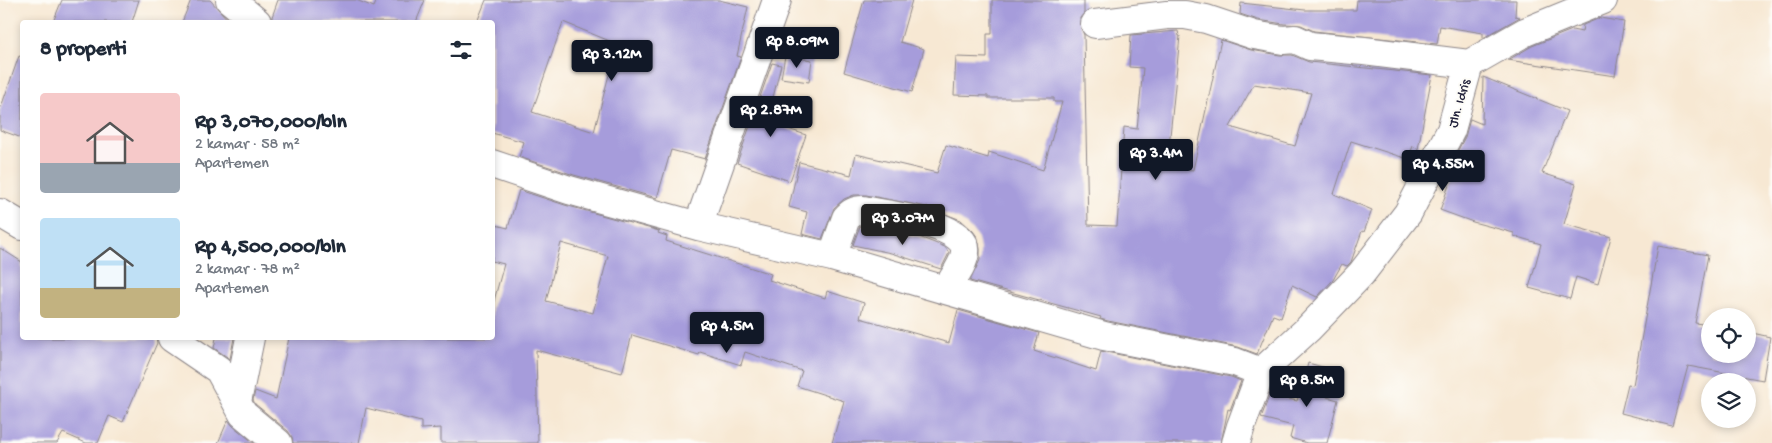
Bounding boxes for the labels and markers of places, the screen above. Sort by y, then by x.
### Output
pin: Rp 8.09M [745,27,849,69]
pin: Rp 3.12M [560,39,664,82]
pin: Rp 2.87M [719,96,823,138]
pin: Rp 3.4M [1110,138,1202,181]
pin: Rp 4.55M [1391,150,1495,192]
pin: Rp 3.07M [851,204,955,246]
pin: Rp 4.5M [681,312,773,354]
pin: Rp 8.5M [1261,366,1353,408]

